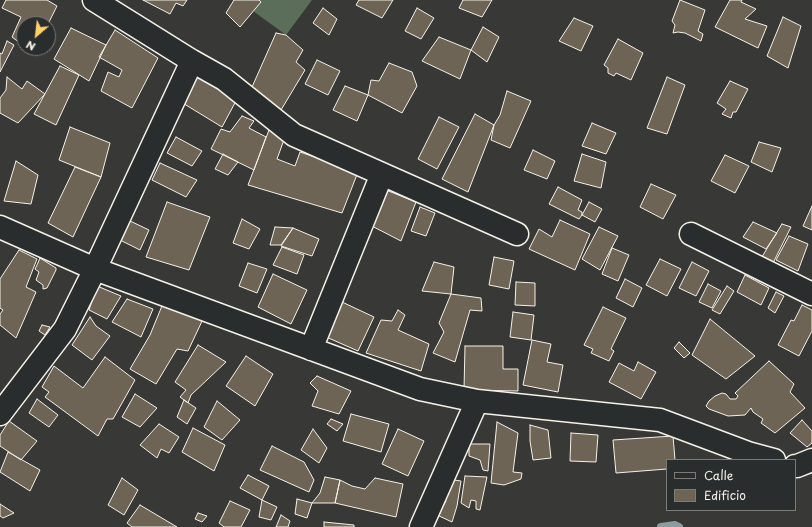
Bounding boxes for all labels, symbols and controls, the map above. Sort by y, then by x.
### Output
north arrow [16,16,56,56]
text: N [23,37,38,56]
legend [666,459,796,511]
text: Calle [704,466,733,484]
text: Edificio [704,486,746,504]

